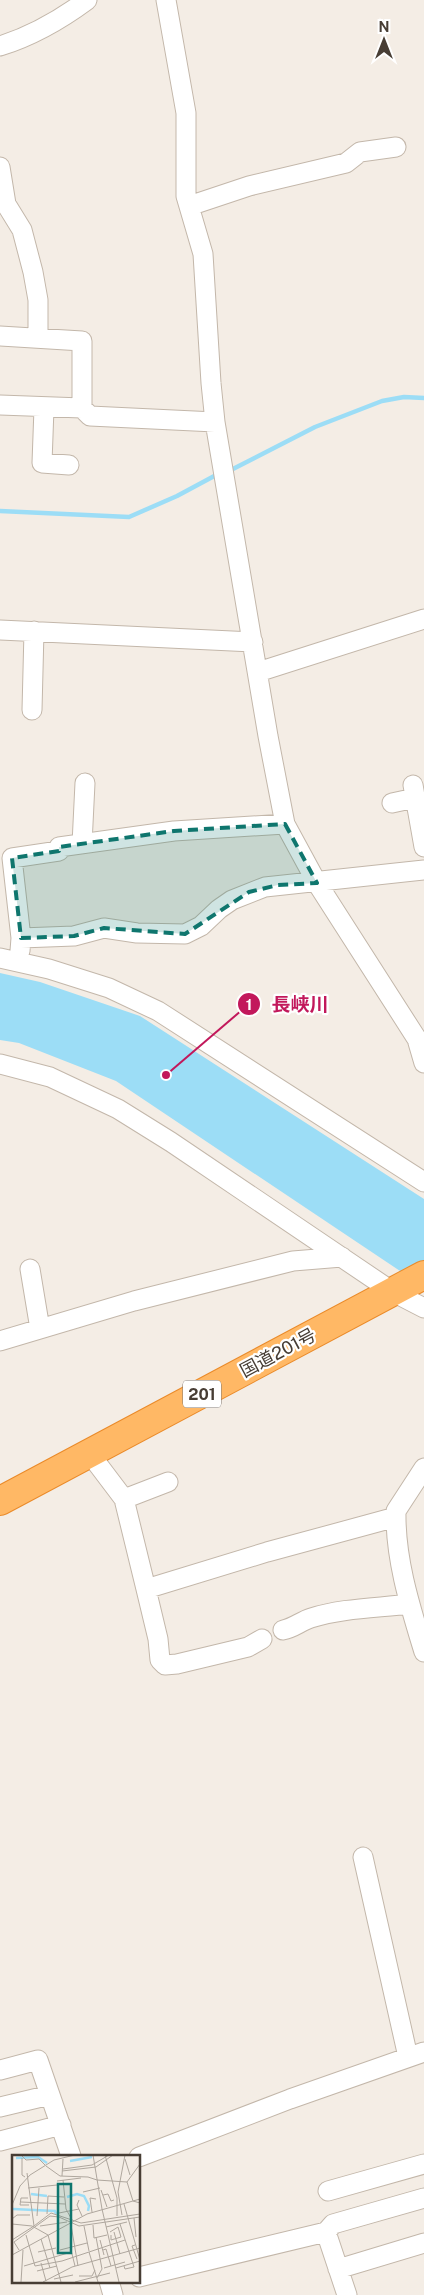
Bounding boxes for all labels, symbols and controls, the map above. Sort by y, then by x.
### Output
north arrow [359,15,409,65]
text: N [379,19,389,35]
callout: 長峡川 [236,987,338,1021]
text: 長峡川 [271,993,329,1015]
text: 1 [246,996,252,1013]
street label: 国道201号 [236,1324,319,1381]
road number: 201 [183,1380,221,1408]
inset map [12,2155,140,2282]

